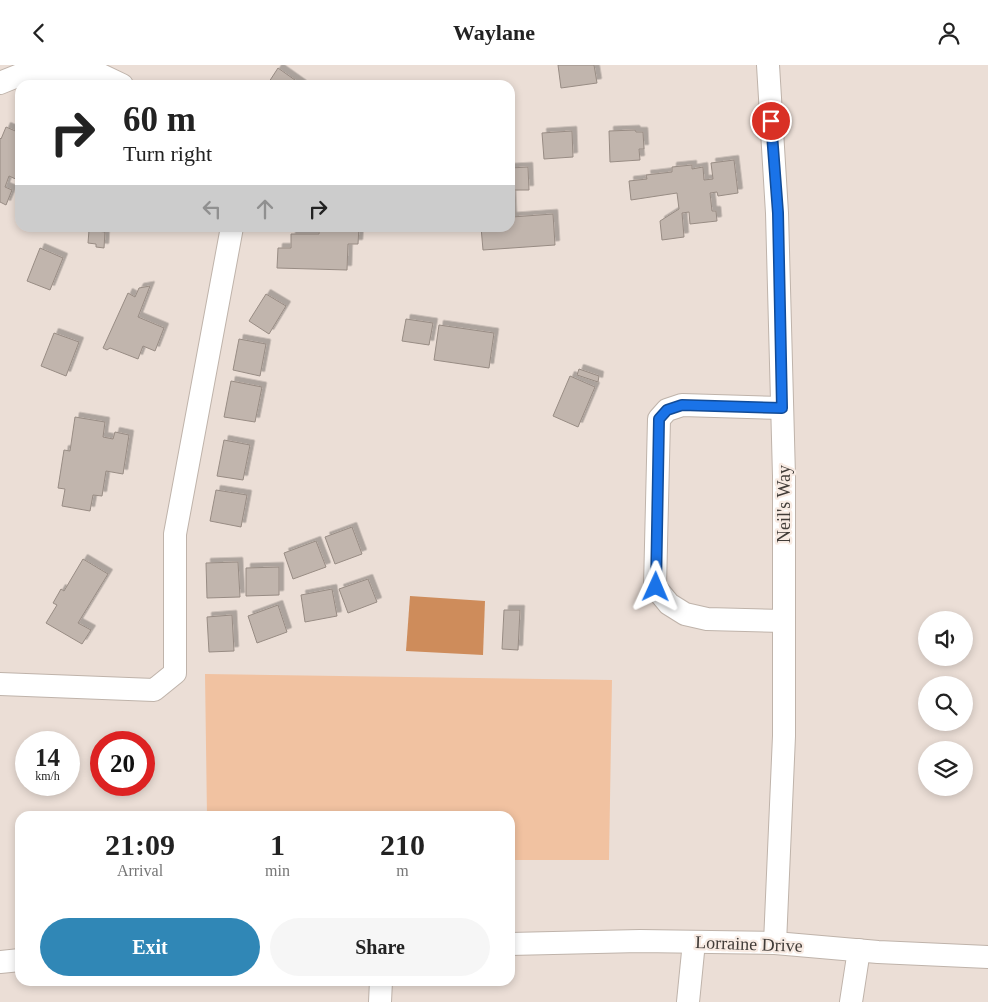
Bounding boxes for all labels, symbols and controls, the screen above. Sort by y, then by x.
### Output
icon: back [25,19,53,47]
icon: person [935,19,963,47]
text: Waylane [453,20,535,45]
icon: right [40,100,105,165]
text: 60 m [123,100,196,139]
pin [750,100,792,142]
icon: arrive [757,107,785,135]
text: Turn right [123,141,212,166]
icon: left [198,195,226,223]
icon: ahead [251,195,279,223]
icon: right [304,195,332,223]
street label: Neil's Way [774,465,794,543]
position arrow [629,560,681,612]
map controls [918,611,973,796]
button: sound [918,611,973,666]
button: search [918,676,973,731]
speed limit sign: 20 [90,731,155,796]
button: layers [918,741,973,796]
text: 14 [35,744,60,771]
text: km/h [35,769,60,783]
text: 21:09 [105,828,175,861]
text: 1 [270,828,285,861]
text: 210 [380,828,425,861]
text: Arrival [117,862,163,879]
text: min [265,862,290,879]
text: m [396,862,409,879]
button: Exit [40,918,260,976]
button: Share [270,918,490,976]
street label: Lorraine Drive [695,932,803,956]

